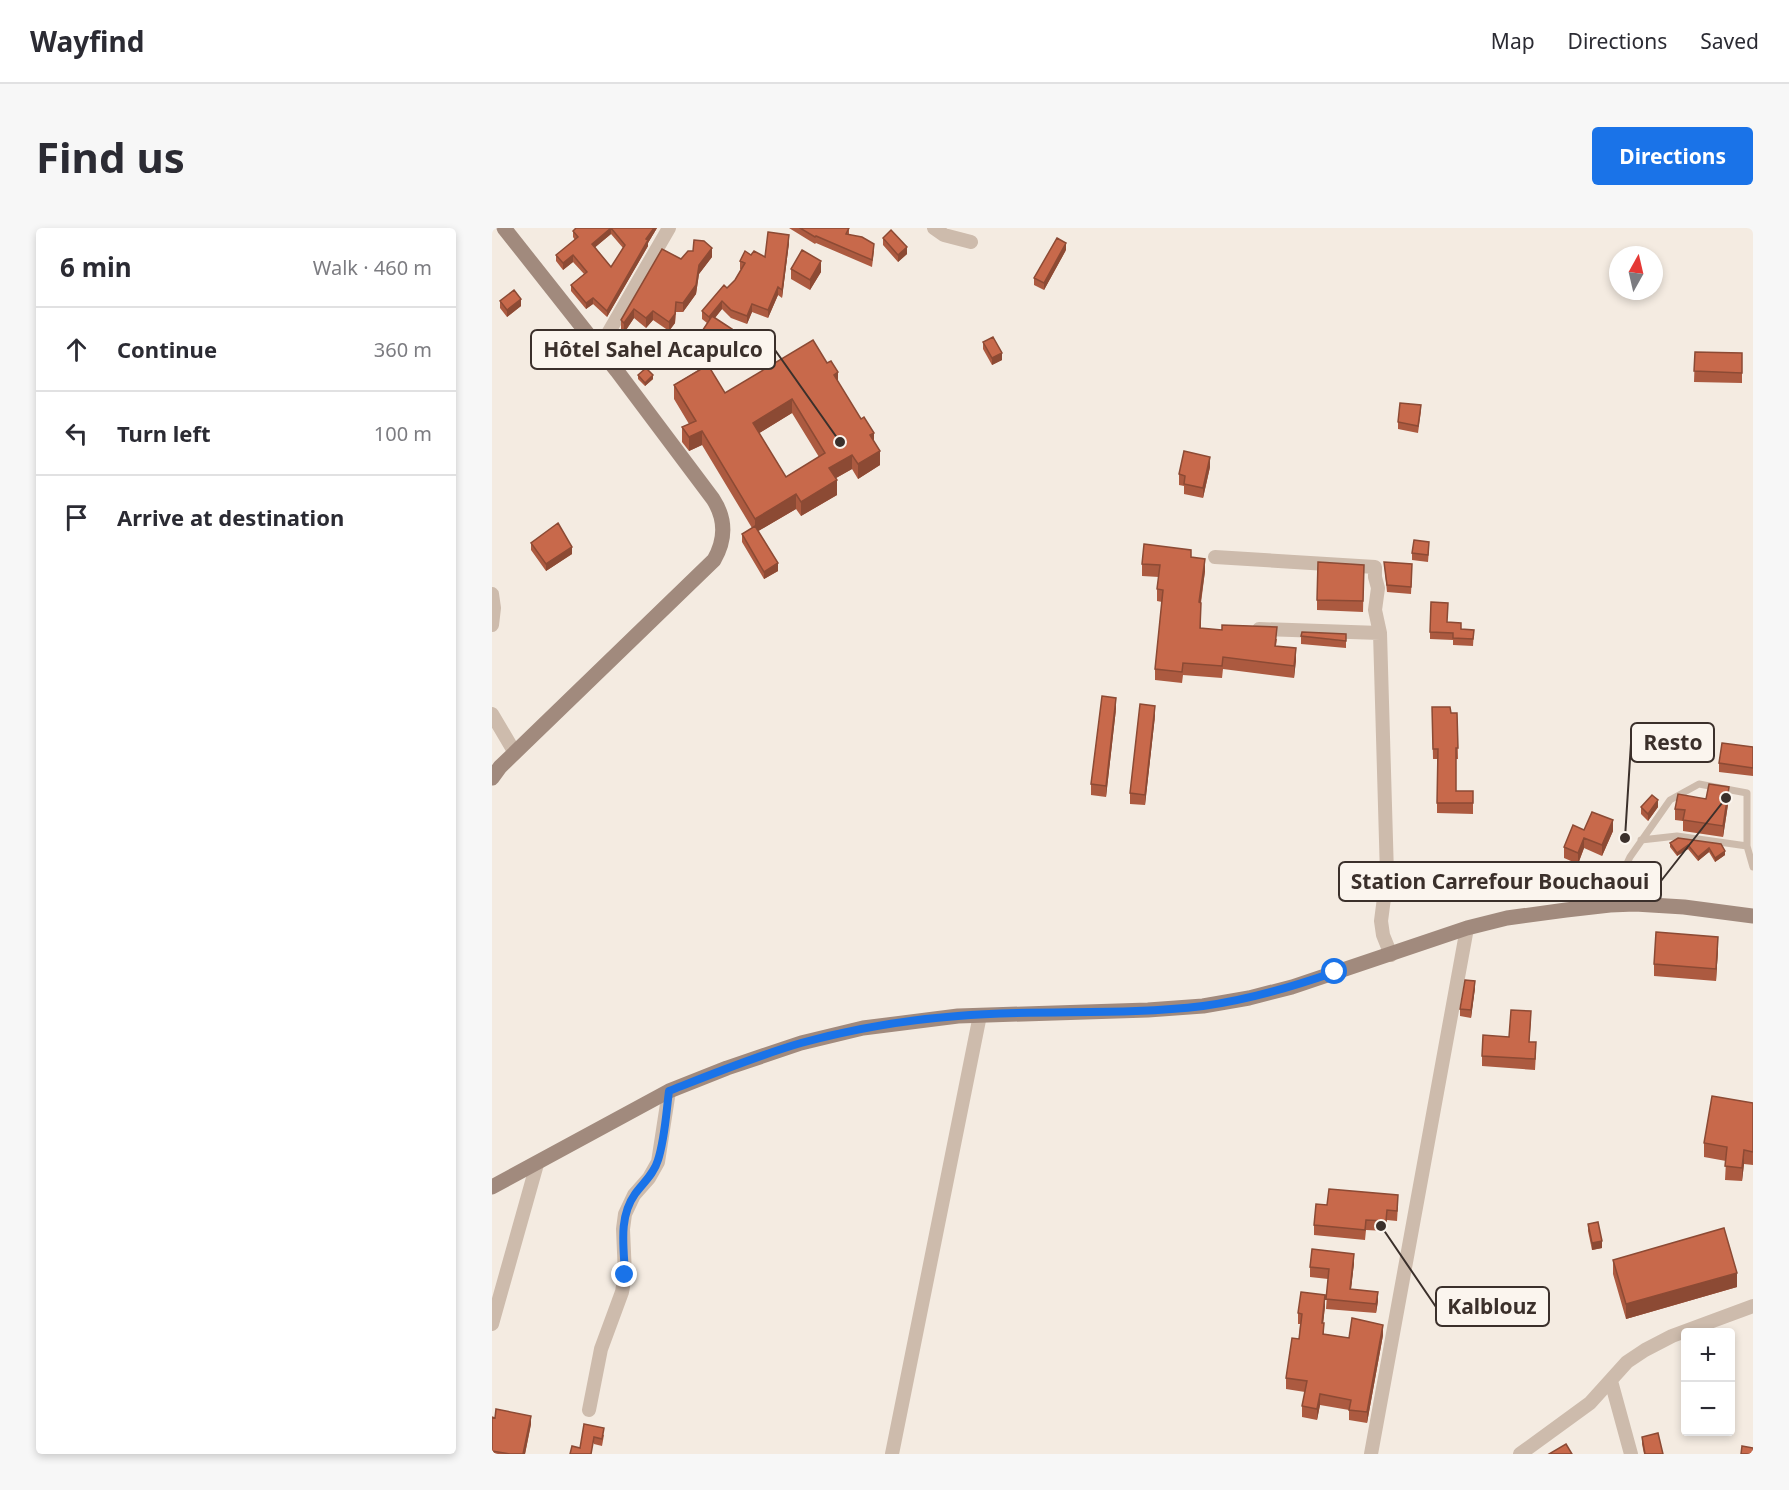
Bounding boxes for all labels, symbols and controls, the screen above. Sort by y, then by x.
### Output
text: Wayfind [30,22,144,60]
text: Map [1491,27,1535,55]
text: Directions [1568,27,1667,55]
text: Saved [1700,27,1759,55]
button: Directions [1592,127,1753,185]
text: Find us [36,128,185,185]
north arrow [1609,246,1663,300]
text: 6 min [60,249,132,285]
text: Walk · 460 m [313,254,432,281]
callout: Hôtel Sahel Acapulco [531,330,775,369]
icon: ahead [60,333,93,366]
text: Continue [117,334,217,364]
text: Hôtel Sahel Acapulco [543,335,763,363]
text: 360 m [374,336,432,363]
icon: left [60,417,93,450]
text: Turn left [117,418,211,448]
text: 100 m [374,420,432,447]
icon: arrive [60,501,93,534]
text: Arrive at destination [117,502,344,532]
callout: Resto [1631,723,1714,762]
text: Resto [1643,728,1703,756]
callout: Station Carrefour Bouchaoui [1339,862,1661,901]
text: Station Carrefour Bouchaoui [1351,867,1649,895]
route start [1321,958,1347,984]
route end [611,1261,637,1287]
callout: Kalblouz [1436,1287,1549,1326]
text: Kalblouz [1447,1292,1537,1320]
map controls [1681,1328,1735,1436]
button: + [1681,1328,1735,1382]
button: − [1681,1382,1735,1436]

